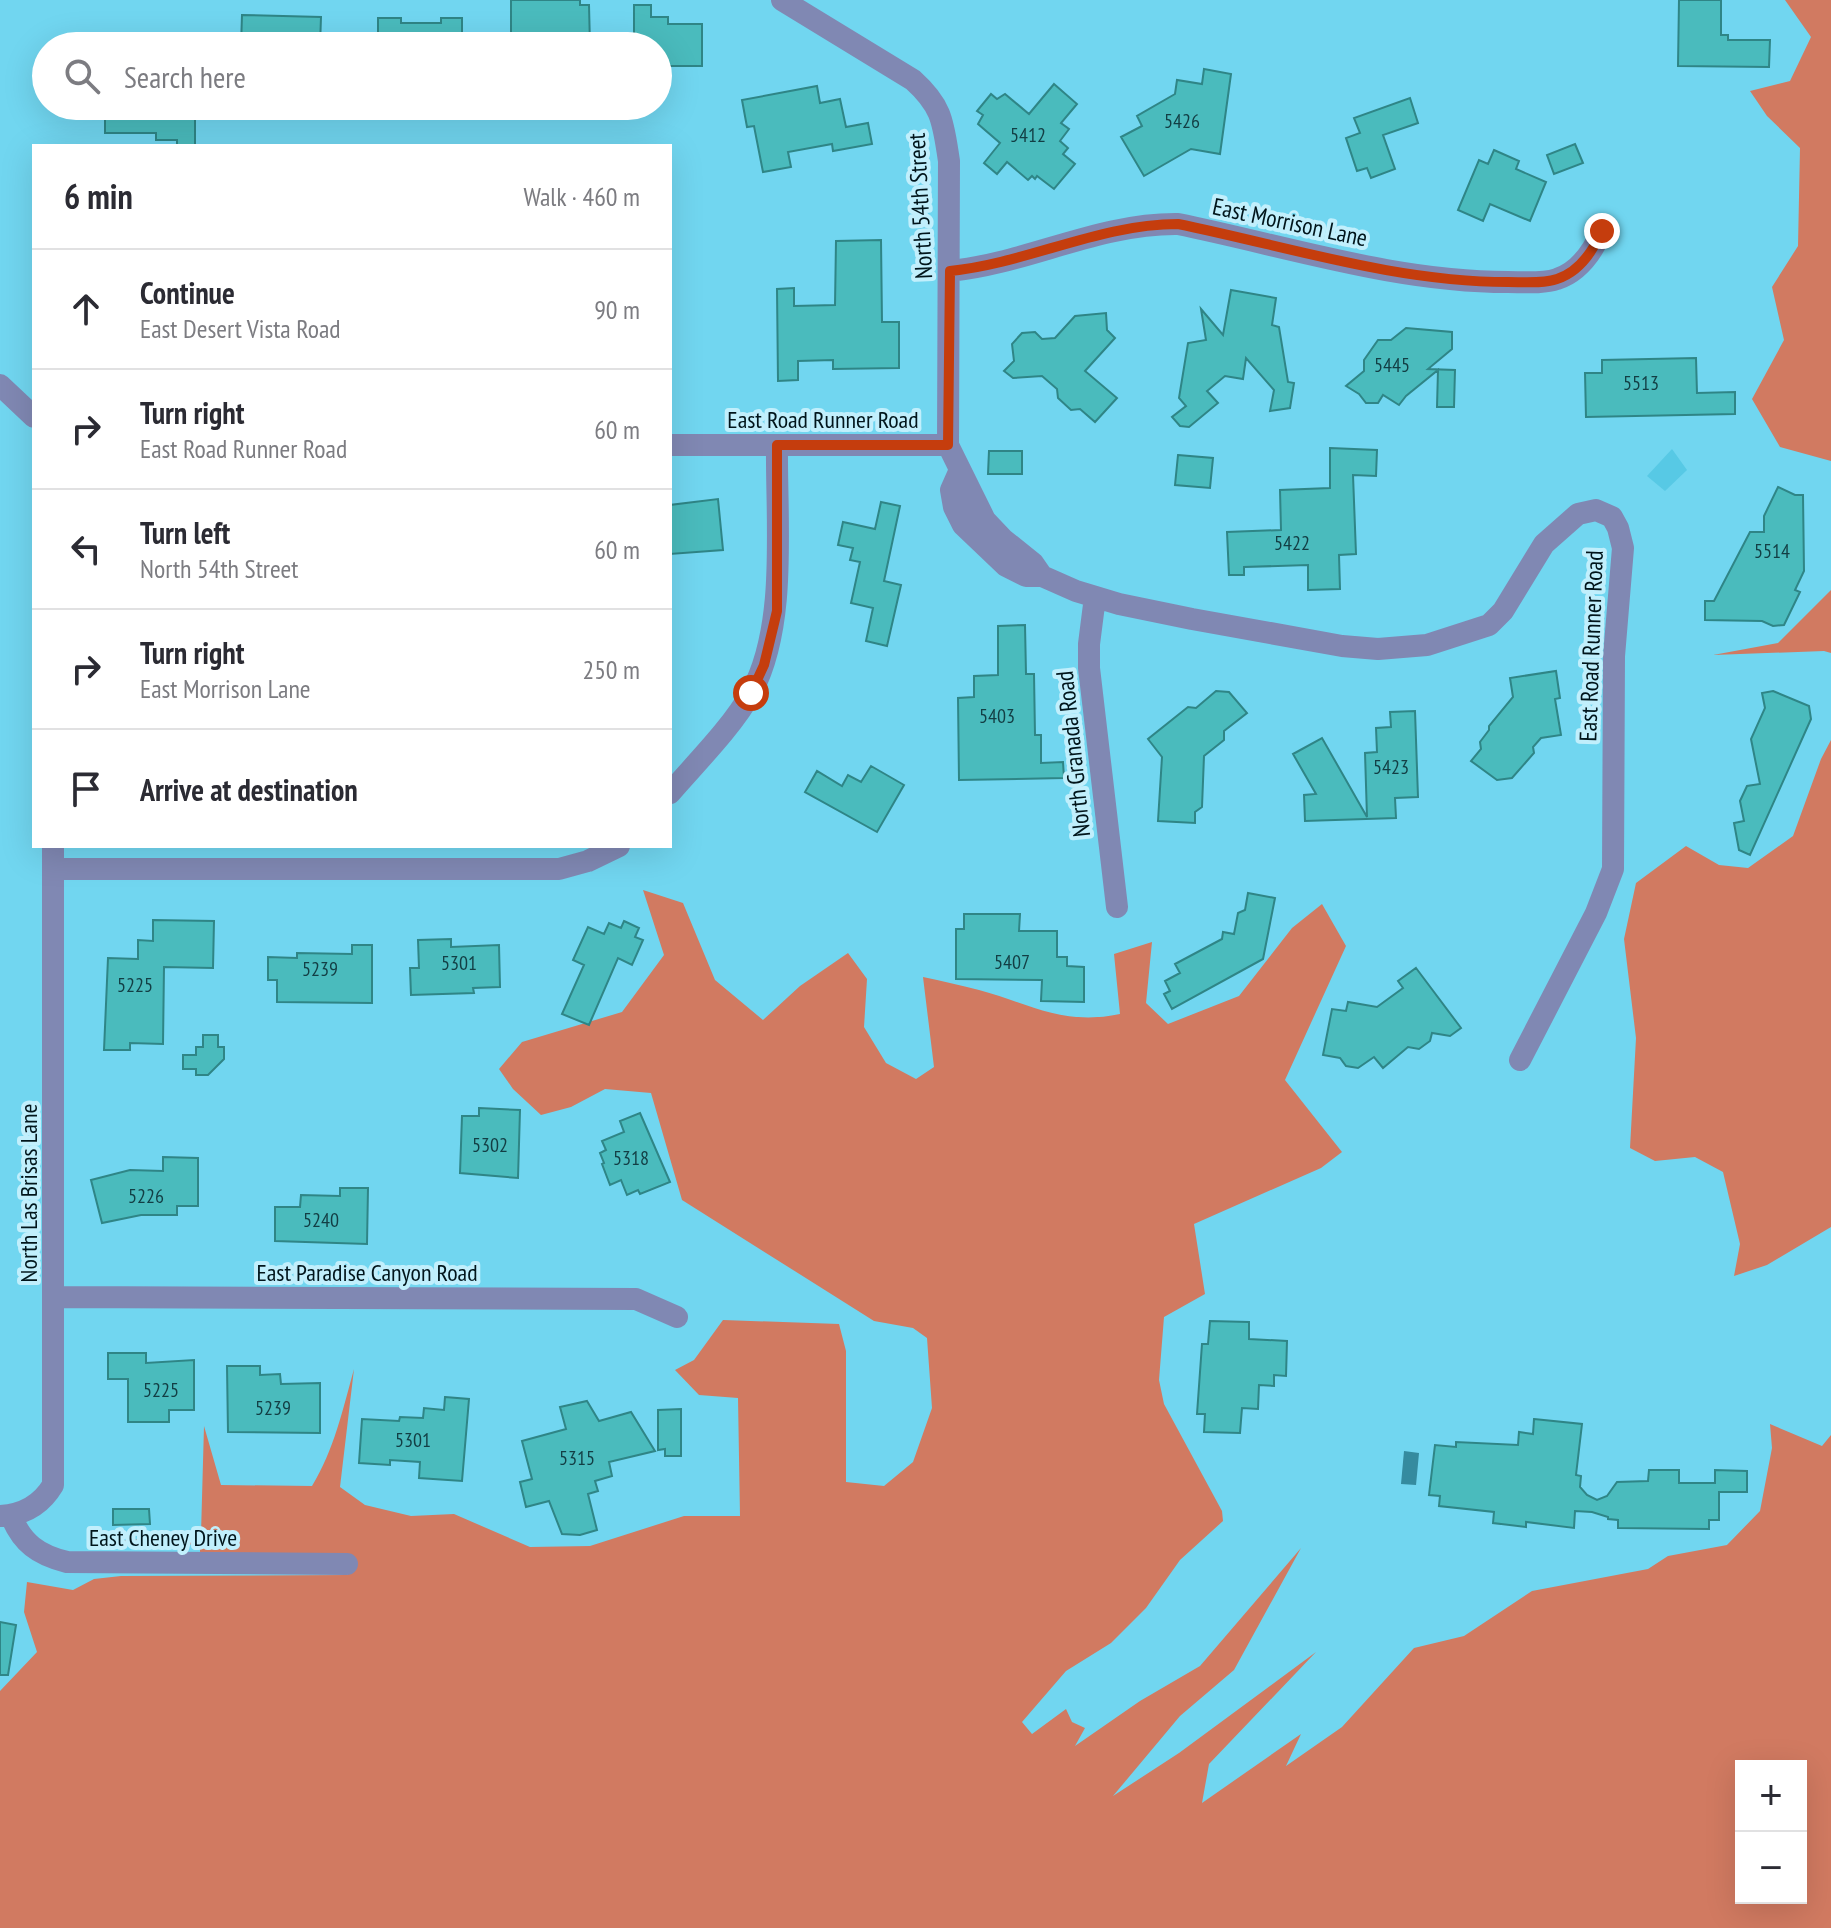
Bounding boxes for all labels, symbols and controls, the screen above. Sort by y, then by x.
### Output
search box [32,32,672,120]
icon: search [60,54,104,98]
text: Search here [124,57,246,96]
house number: 5426 [1164,108,1200,134]
house number: 5412 [1010,122,1046,148]
street label: North 54th Street [901,132,939,280]
text: 6 min [64,174,133,218]
text: Walk · 460 m [523,180,640,213]
street label: East Morrison Lane [1210,190,1370,254]
route end [1584,213,1620,249]
text: Continue [140,273,235,312]
icon: ahead [64,287,108,331]
text: 90 m [594,293,640,326]
text: East Desert Vista Road [140,312,341,345]
house number: 5445 [1374,352,1410,378]
house number: 5513 [1623,370,1659,396]
text: Turn right [140,393,244,432]
street label: East Road Runner Road [727,404,919,435]
icon: right [64,407,108,451]
text: 60 m [594,413,640,446]
text: East Road Runner Road [140,432,347,465]
text: Turn left [140,513,230,552]
icon: left [64,527,108,571]
house number: 5422 [1274,530,1310,556]
text: 60 m [594,533,640,566]
house number: 5514 [1754,538,1790,564]
street label: East Road Runner Road [1572,550,1610,742]
text: North 54th Street [140,552,298,585]
text: Turn right [140,633,244,672]
icon: right [64,647,108,691]
text: 250 m [582,653,640,686]
street label: North Granada Road [1049,669,1097,839]
text: East Morrison Lane [140,672,311,705]
route start [733,675,769,711]
house number: 5403 [979,703,1015,729]
house number: 5423 [1373,754,1409,780]
icon: arrive [64,767,108,811]
text: Arrive at destination [140,770,358,809]
house number: 5407 [994,949,1030,975]
house number: 5301 [441,950,477,976]
house number: 5239 [302,956,338,982]
house number: 5225 [117,972,153,998]
street label: North Las Brisas Lane [13,1104,44,1282]
house number: 5302 [472,1132,508,1158]
house number: 5318 [613,1145,649,1171]
house number: 5226 [128,1183,164,1209]
house number: 5240 [303,1207,339,1233]
street label: East Paradise Canyon Road [256,1257,478,1288]
house number: 5225 [143,1377,179,1403]
house number: 5239 [255,1395,291,1421]
house number: 5301 [395,1427,431,1453]
house number: 5315 [559,1445,595,1471]
street label: East Cheney Drive [89,1522,237,1553]
map controls [1735,1760,1807,1904]
button: + [1735,1760,1807,1832]
button: − [1735,1832,1807,1904]

